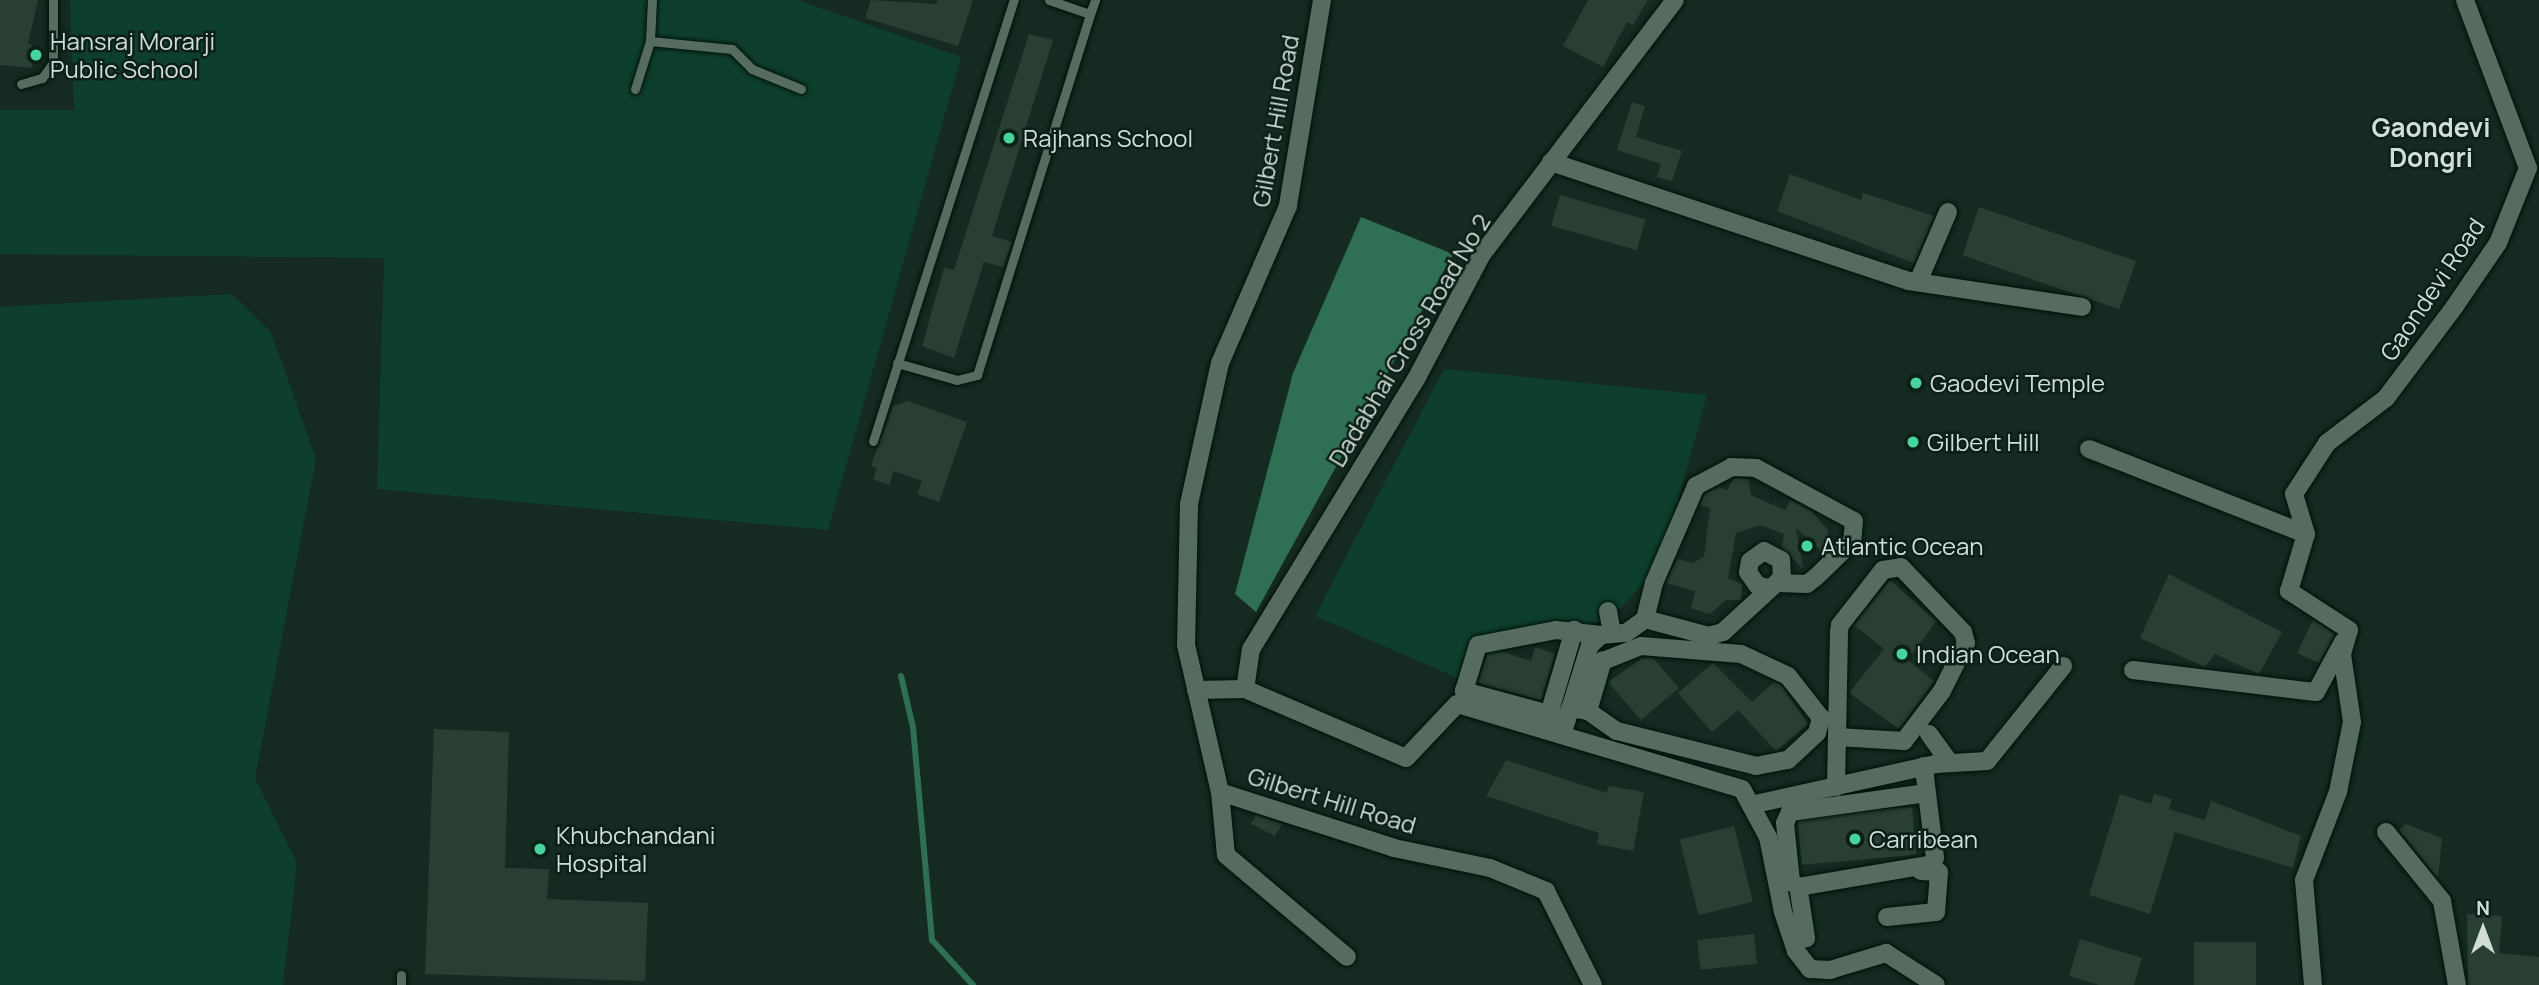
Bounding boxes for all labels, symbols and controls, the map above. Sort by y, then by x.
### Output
place label: Hansraj Morarji Public School [50,27,215,83]
street label: Gilbert Hill Road [1246,33,1304,209]
marker: Hansraj Morarji Public School [28,47,44,63]
district label: Gaondevi Dongri [2372,112,2490,174]
place label: Rajhans School [1023,124,1193,152]
marker: Rajhans School [1001,130,1017,146]
street label: Dadabhai Cross Road No 2 [1322,208,1496,472]
street label: Gaondevi Road [2374,212,2490,366]
place label: Gaodevi Temple [1930,369,2105,397]
marker: Gaodevi Temple [1908,375,1924,391]
place label: Gilbert Hill [1927,428,2040,456]
marker: Gilbert Hill [1905,434,1921,450]
place label: Atlantic Ocean [1821,532,1983,560]
marker: Atlantic Ocean [1799,538,1815,554]
place label: Indian Ocean [1916,640,2060,668]
marker: Indian Ocean [1894,646,1910,662]
street label: Gilbert Hill Road [1244,761,1420,839]
place label: Khubchandani Hospital [556,821,715,877]
place label: Carribean [1869,825,1978,853]
marker: Carribean [1847,831,1863,847]
marker: Khubchandani Hospital [530,839,550,859]
north arrow [2448,894,2518,964]
text: N [2476,895,2490,921]

